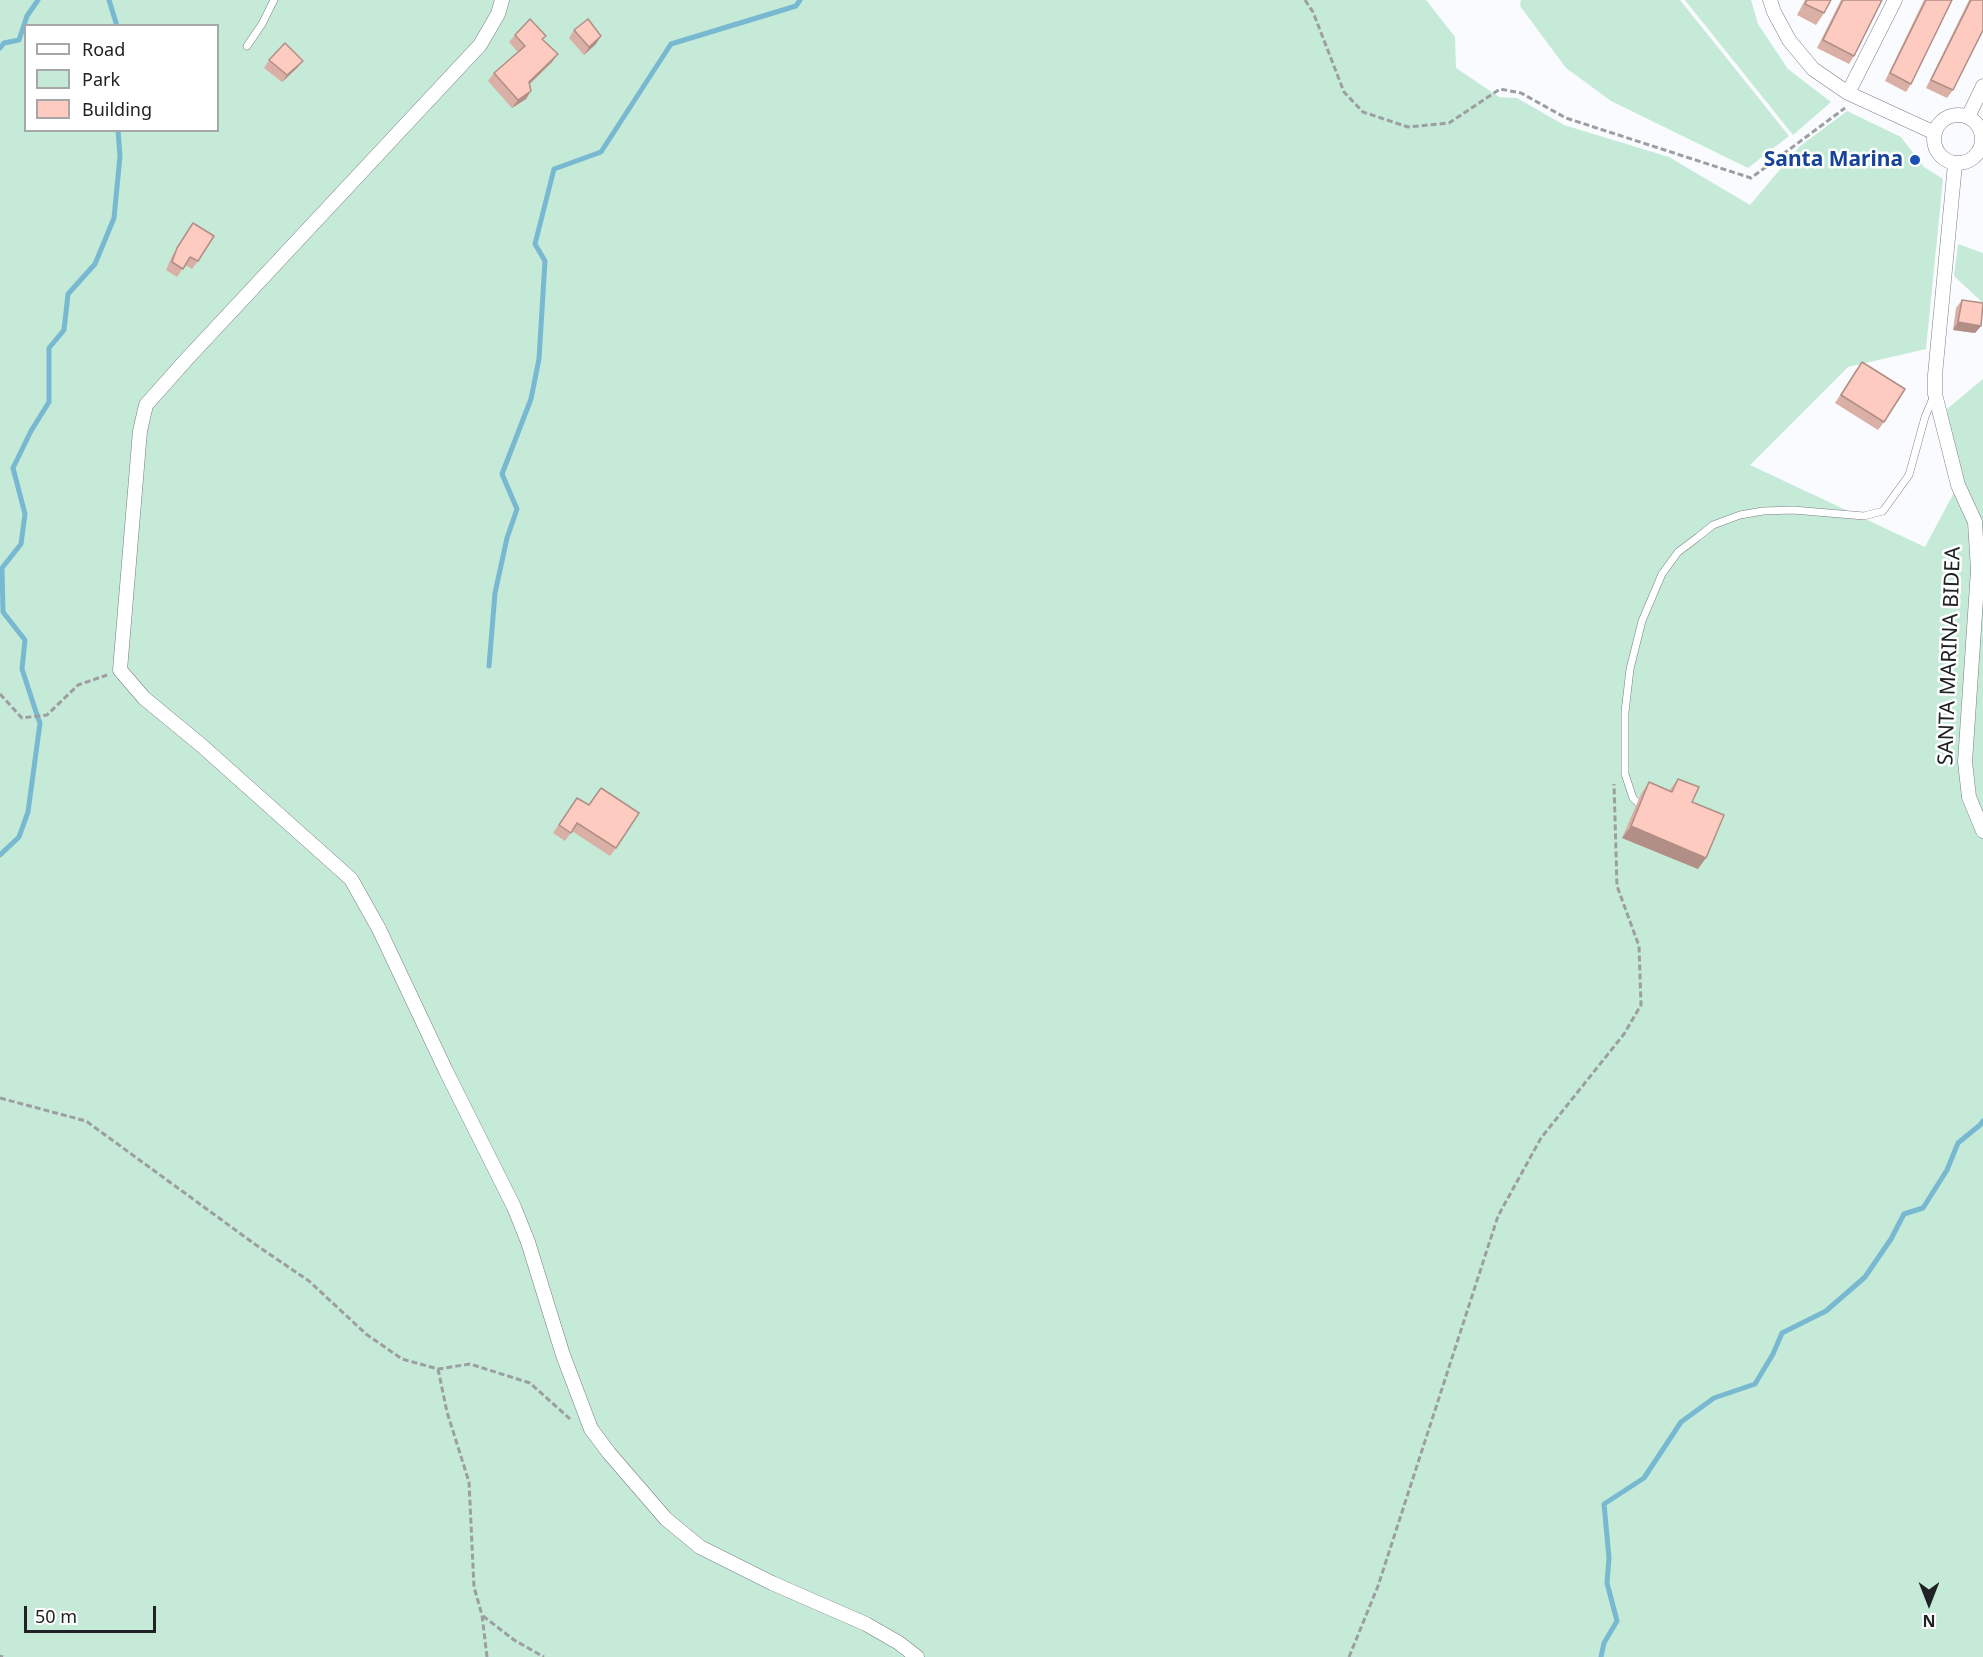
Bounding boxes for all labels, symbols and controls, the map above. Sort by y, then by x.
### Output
legend [24,24,219,132]
text: Road [82,37,125,61]
text: Park [82,67,120,91]
text: Building [82,97,152,121]
place label: Santa Marina [1764,147,1903,173]
marker: Santa Marina [1908,153,1922,167]
street label: SANTA MARINA BIDEA [1934,546,1966,766]
north arrow [1899,1573,1959,1633]
scale bar [27,1594,159,1632]
text: 50 m [35,1604,77,1628]
text: N [1923,1610,1936,1632]

